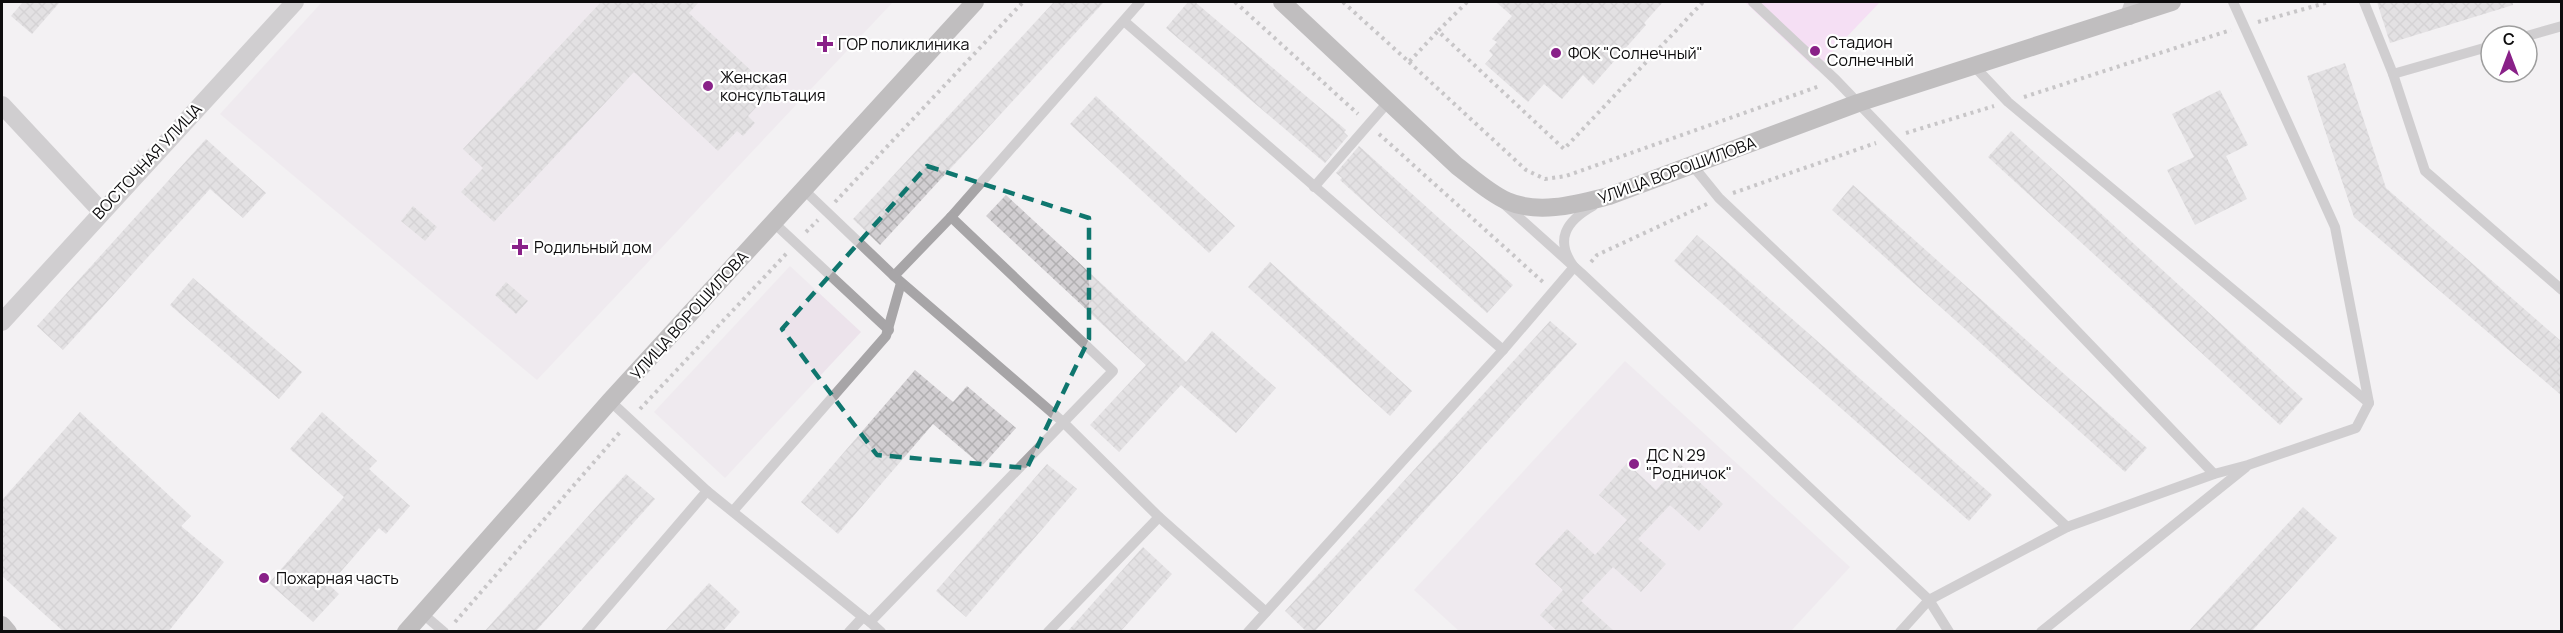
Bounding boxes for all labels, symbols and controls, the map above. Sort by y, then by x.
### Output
north arrow [2479,24,2539,84]
text: С [2503,28,2515,50]
place label: Стадион Солнечный [1827,31,1914,71]
place label: ГОР поликлиника [838,33,969,55]
marker: ГОР поликлиника [816,35,834,53]
place label: ФОК "Солнечный" [1568,42,1703,64]
marker: Стадион Солнечный [1808,44,1822,58]
marker: ФОК "Солнечный" [1549,46,1563,60]
place label: Женская консультация [720,66,826,106]
marker: Женская консультация [701,79,715,93]
street label: ВОСТОЧНАЯ УЛИЦА [87,98,207,224]
street label: УЛИЦА ВОРОШИЛОВА [1595,131,1759,209]
place label: Родильный дом [534,236,652,258]
marker: Родильный дом [511,238,529,256]
street label: УЛИЦА ВОРОШИЛОВА [625,246,753,384]
place label: ДС N 29 "Родничок" [1646,444,1732,484]
marker: ДС N 29 "Родничок" [1627,457,1641,471]
place label: Пожарная часть [276,567,399,589]
marker: Пожарная часть [257,571,271,585]

